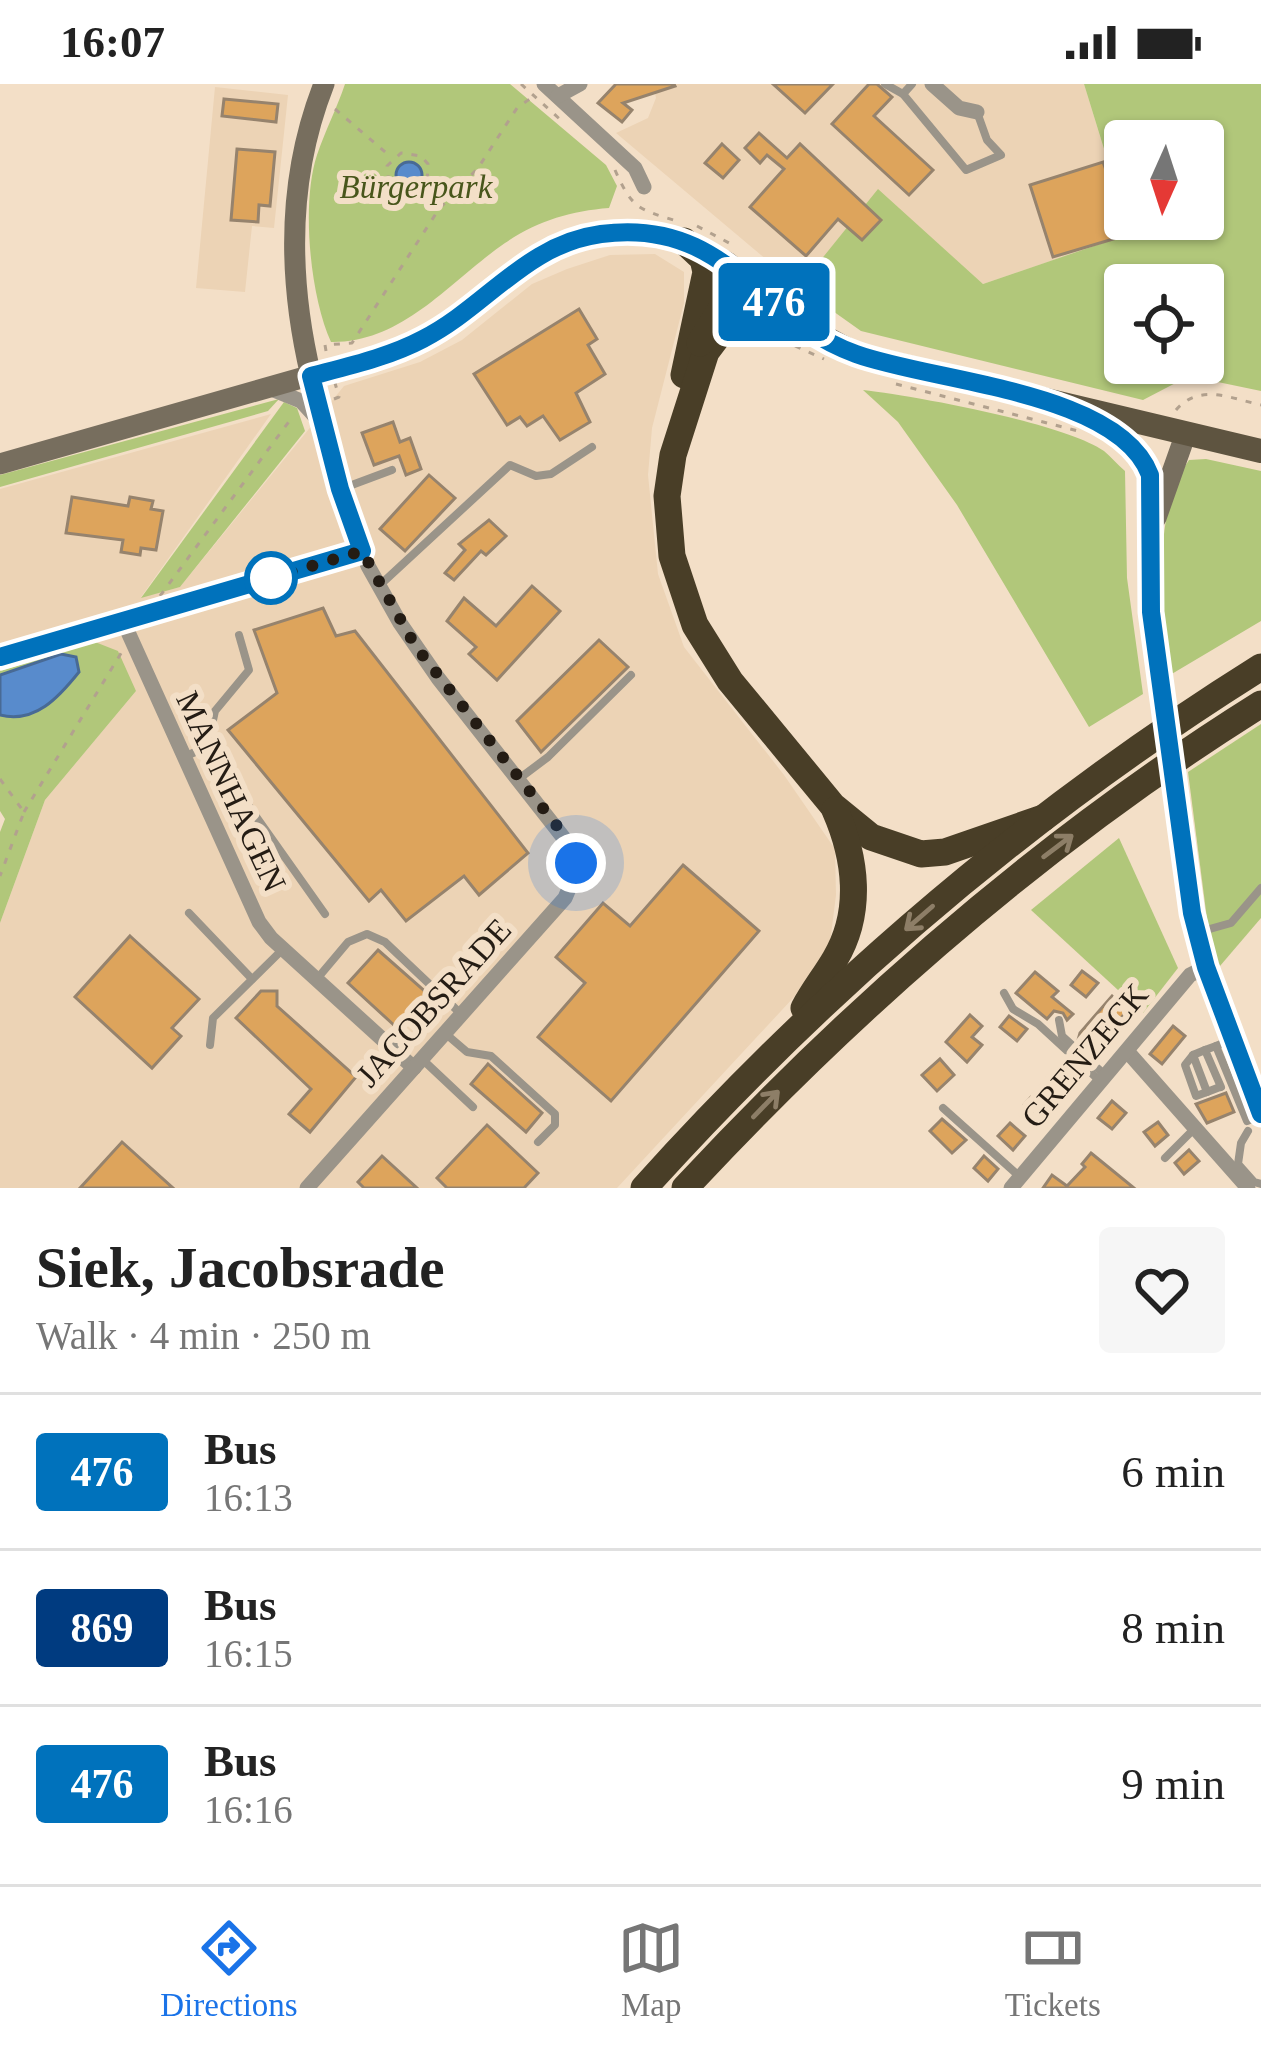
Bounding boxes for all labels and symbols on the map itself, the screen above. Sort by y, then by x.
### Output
north arrow [1104,120,1224,240]
park label: Bürgerpark [340,169,494,205]
line badge: 476 [705,263,843,341]
unlabelled marker [246,553,296,603]
street label: MANNHAGEN [169,686,293,897]
your location [546,833,606,893]
one-way arrow [1041,834,1074,860]
one-way arrow [904,903,935,931]
street label: JACOBSRADE [349,912,518,1094]
street label: GRENZECK [1014,977,1155,1135]
one-way arrow [752,1090,780,1119]

